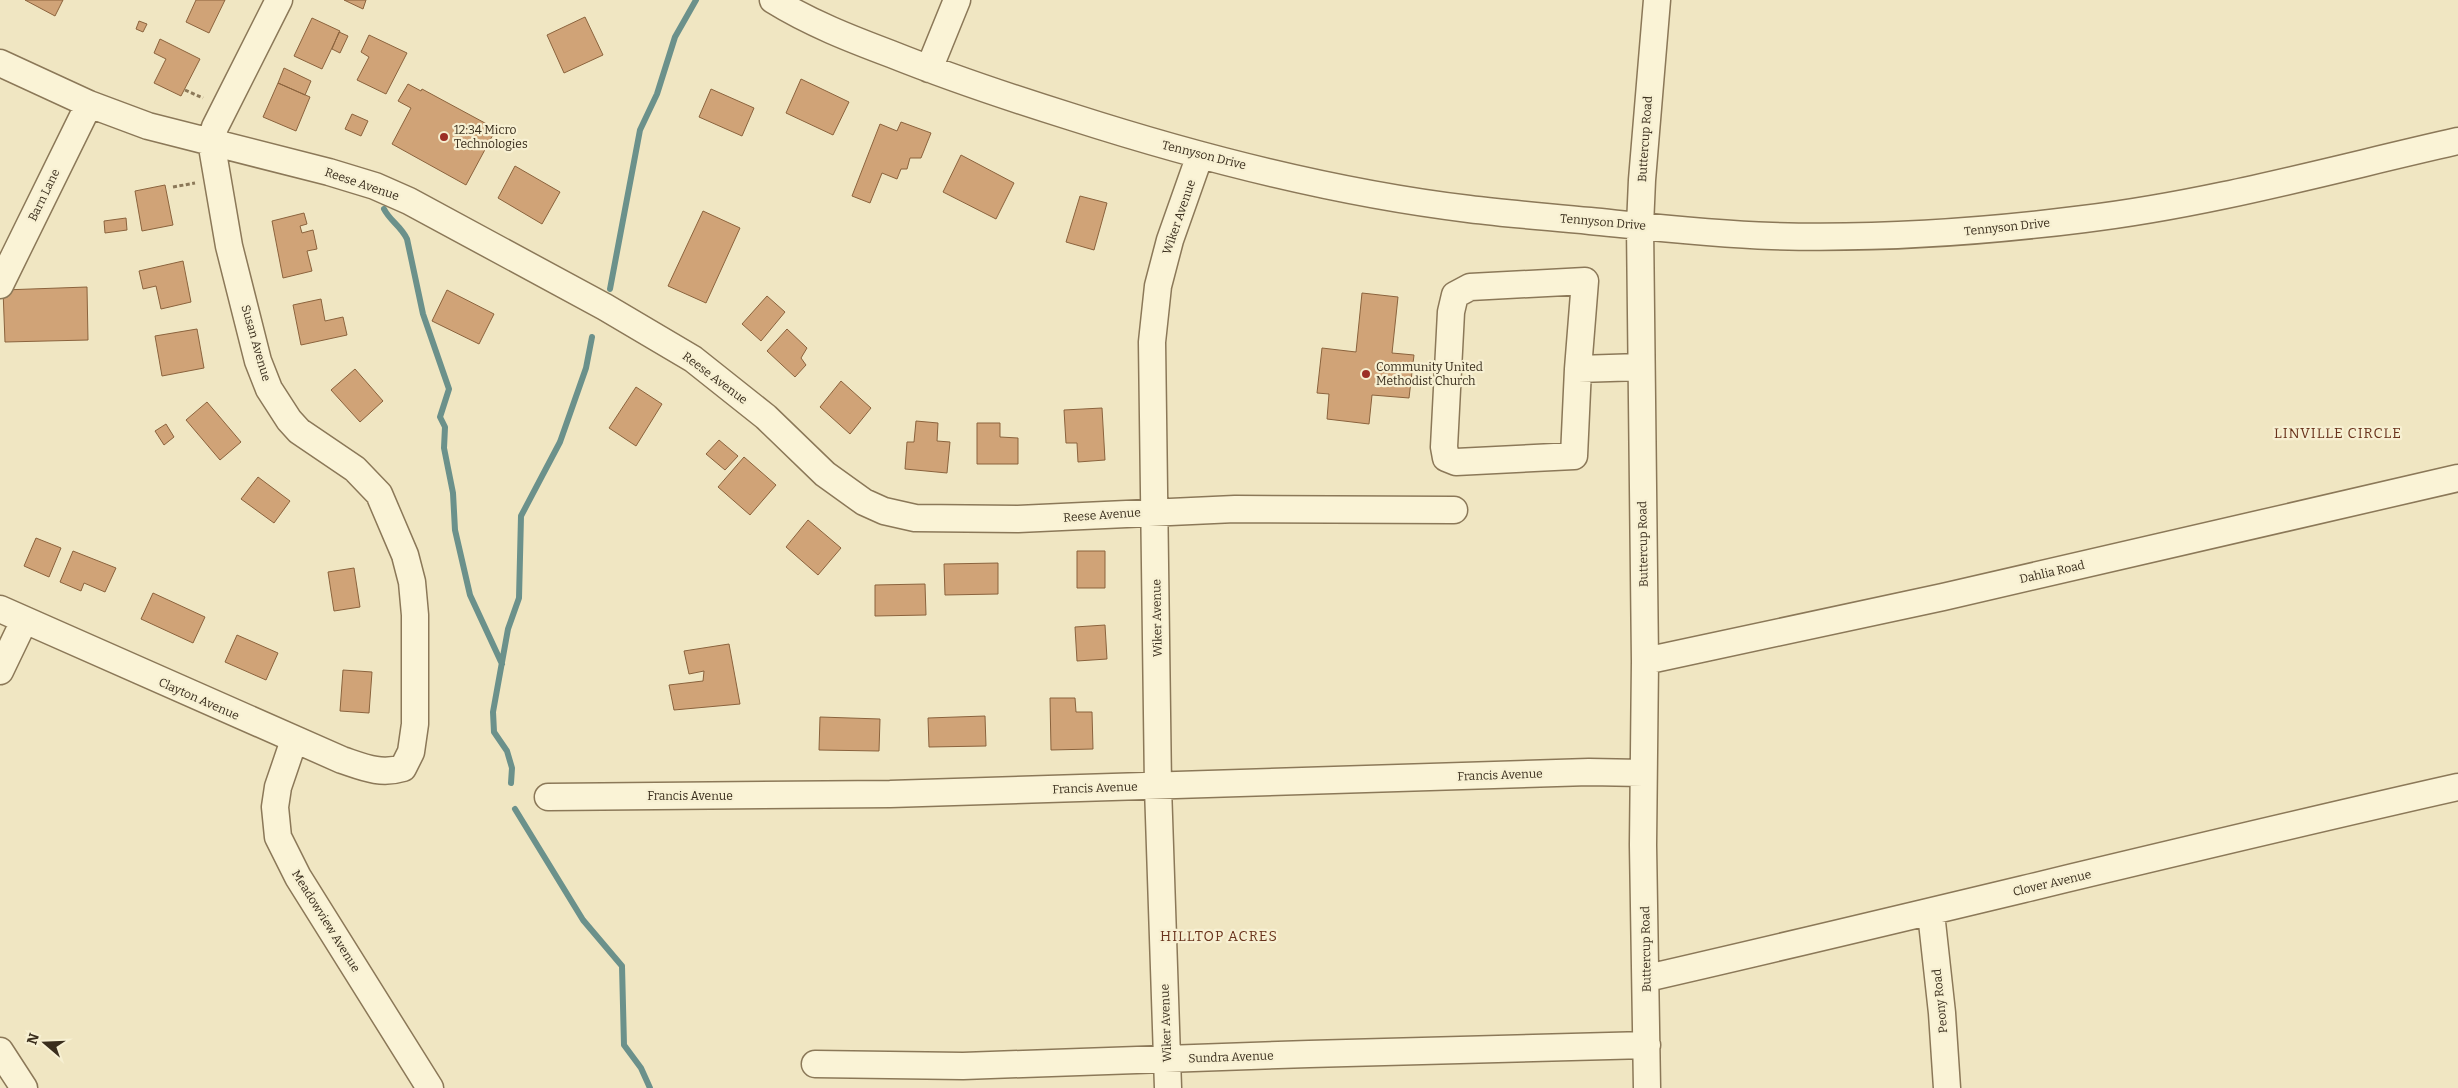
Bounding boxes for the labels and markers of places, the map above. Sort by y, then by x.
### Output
place label: 12:34 Micro Technologies [454,123,528,151]
marker: 12:34 Micro Technologies [438,131,450,143]
place label: Community United Methodist Church [1376,360,1483,388]
marker: Community United Methodist Church [1360,368,1372,380]

